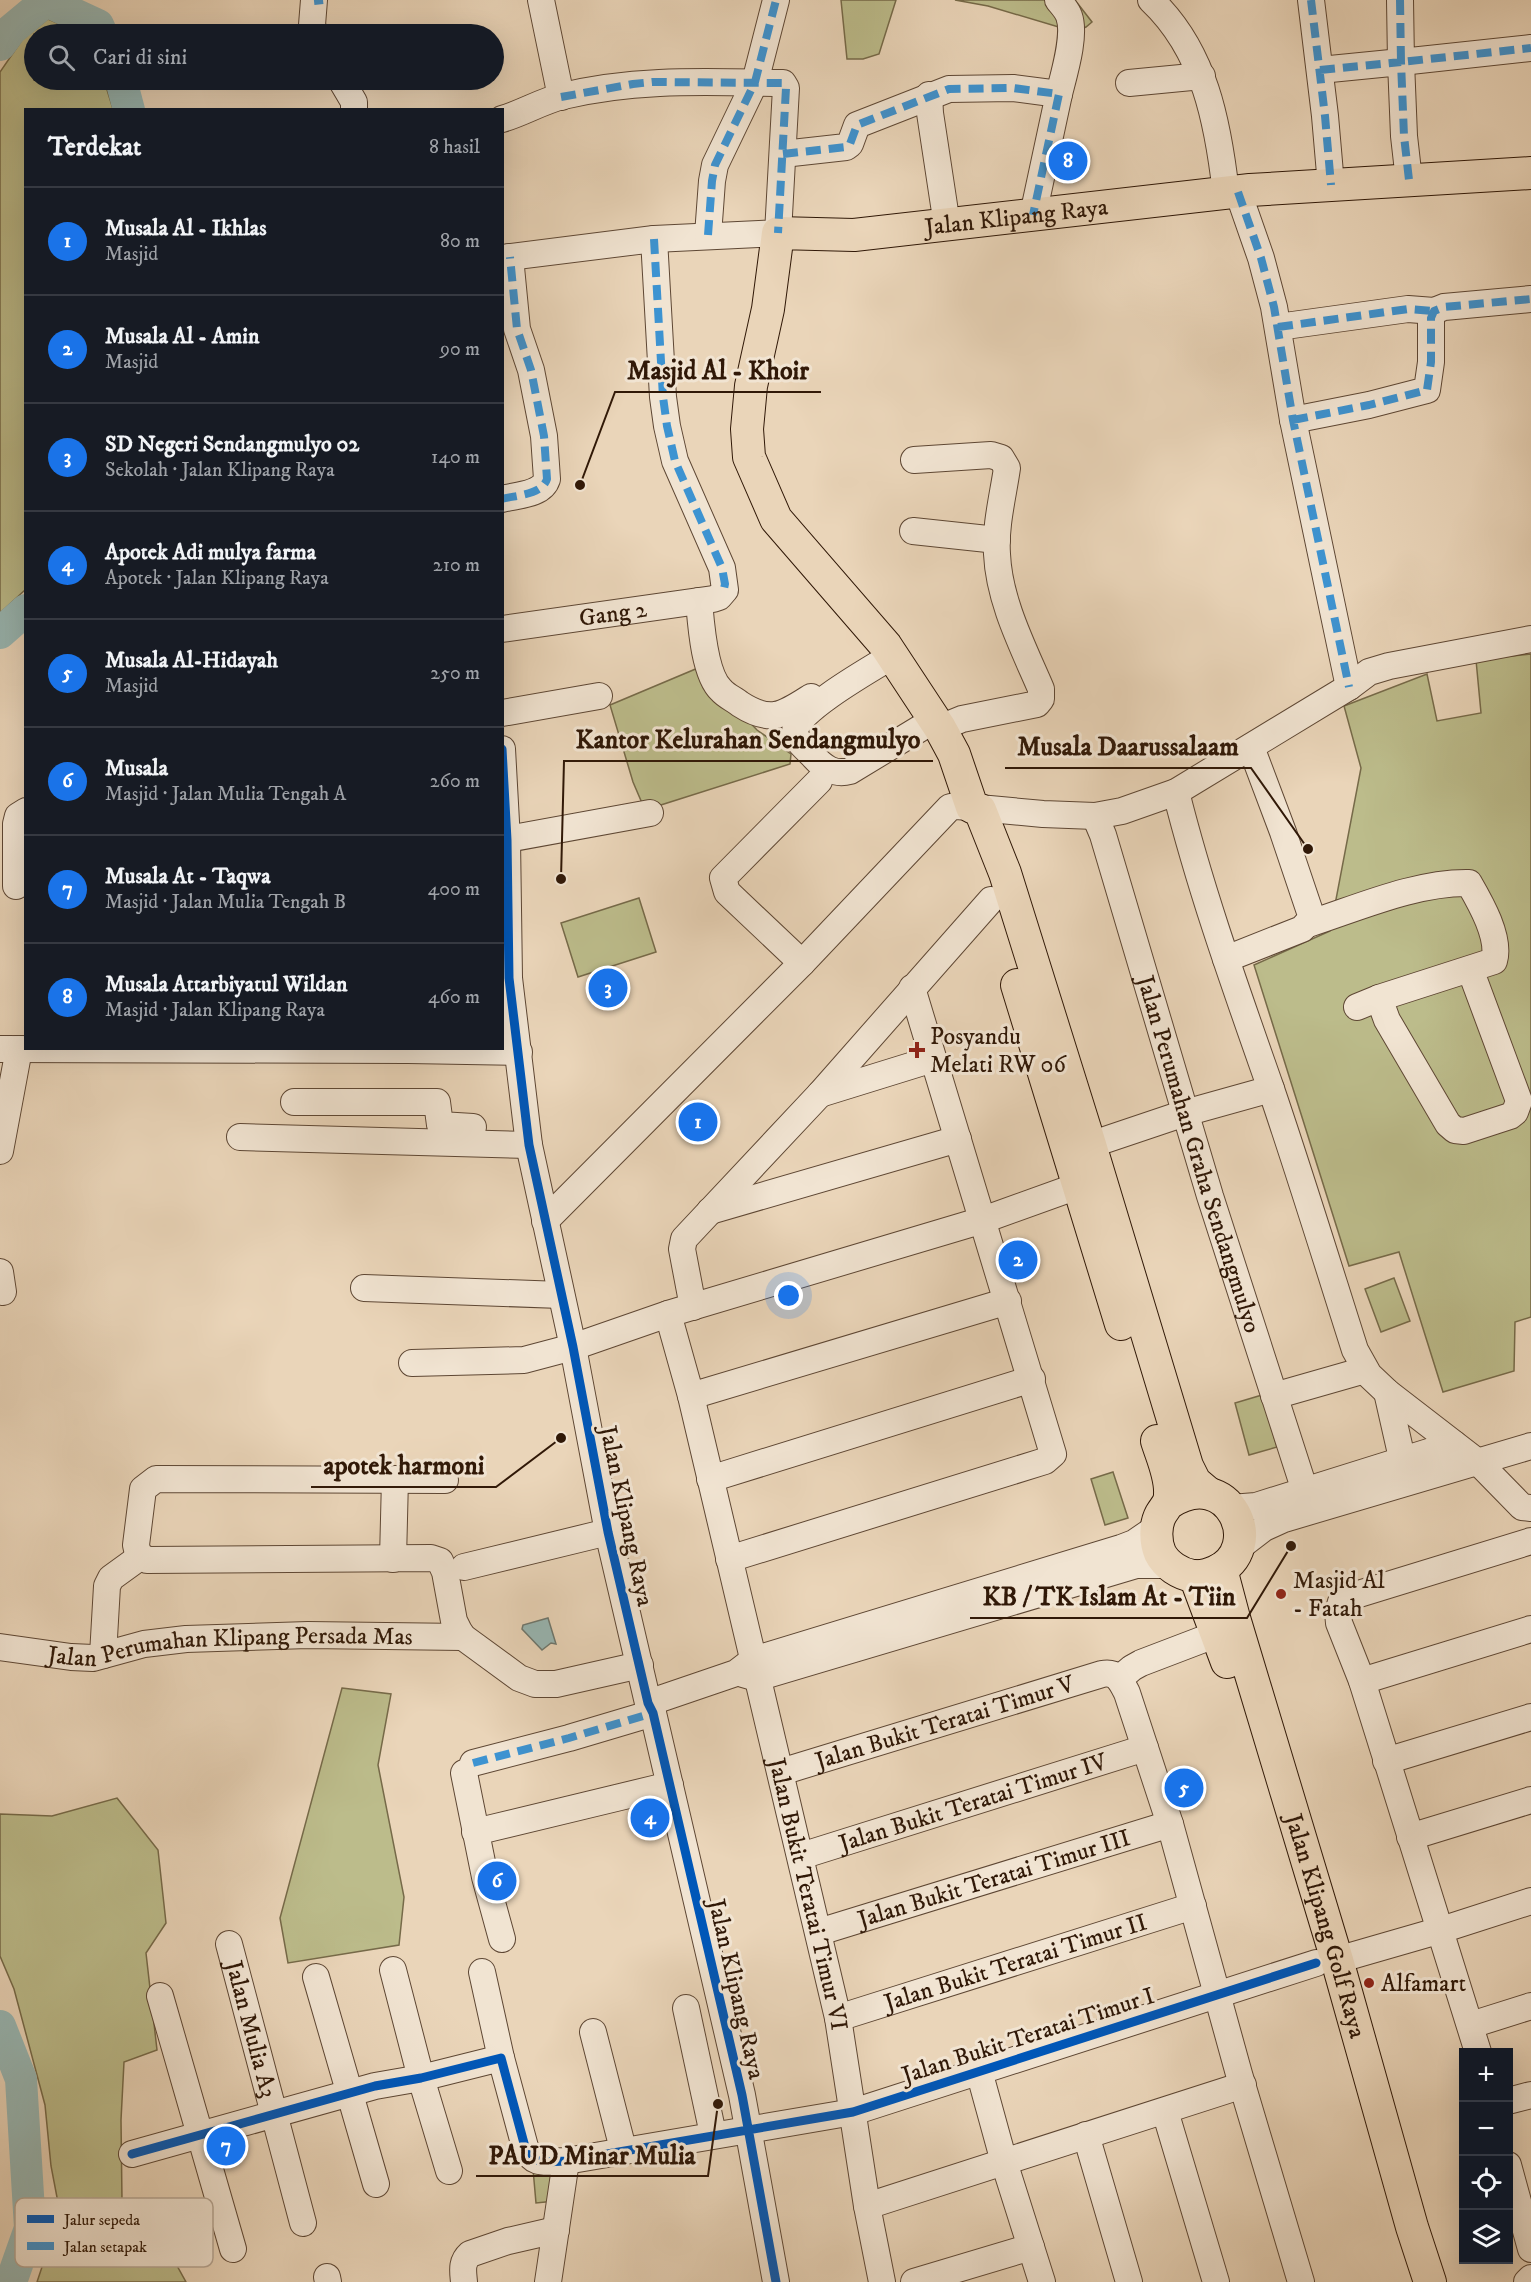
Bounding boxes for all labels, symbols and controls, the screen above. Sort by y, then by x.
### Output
search box [24,24,504,90]
icon: search [45,41,78,74]
text: Cari di sini [93,44,187,71]
text: Terdekat [48,131,141,164]
text: 8 hasil [429,135,480,160]
pin: 8 [1048,138,1088,184]
street label: Jalan Klipang Raya [921,192,1110,243]
text: Musala Al - Ikhlas [105,215,267,242]
text: 1 [64,229,71,254]
text: 80 m [440,229,480,254]
text: Masjid [105,242,158,267]
text: Musala Al - Amin [105,323,259,350]
text: 2 [63,337,72,362]
text: 90 m [440,337,480,362]
callout: Masjid Al - Khoir [615,348,821,392]
text: Masjid [105,350,158,375]
text: Masjid Al - Khoir [627,355,809,388]
text: SD Negeri Sendangmulyo 02 [105,431,359,458]
text: 3 [64,445,71,470]
text: 140 m [431,445,480,470]
text: Sekolah · Jalan Klipang Raya [105,458,335,483]
text: Apotek Adi mulya farma [105,539,316,566]
text: 4 [62,553,73,578]
text: 210 m [433,553,480,578]
text: Apotek · Jalan Klipang Raya [105,566,329,591]
street label: Gang 2 [577,595,649,634]
text: Musala Al-Hidayah [105,647,278,674]
text: 5 [63,661,72,686]
text: 250 m [430,661,480,686]
text: Masjid [105,674,158,699]
callout: Kantor Kelurahan Sendangmulyo [564,717,933,761]
text: Kantor Kelurahan Sendangmulyo [576,724,921,757]
callout: Musala Daarussalaam [1005,724,1251,768]
text: Musala Daarussalaam [1017,731,1239,764]
text: Musala [105,755,168,782]
text: 6 [62,769,73,794]
text: 260 m [430,769,480,794]
text: Masjid · Jalan Mulia Tengah A [105,782,346,807]
text: Musala At - Taqwa [105,863,270,890]
text: 7 [62,877,73,902]
text: 400 m [428,877,480,902]
text: Masjid · Jalan Mulia Tengah B [105,890,346,915]
pin: 3 [588,966,628,1010]
street label: Jalan Perumahan Graha Sendangmulyo [1129,970,1267,1337]
text: Musala Attarbiyatul Wildan [105,971,347,998]
text: 8 [62,985,73,1010]
text: 460 m [428,985,480,1010]
text: Masjid · Jalan Klipang Raya [105,998,325,1023]
place label: Posyandu Melati RW 06 [930,1022,1067,1080]
marker: Posyandu Melati RW 06 [908,1041,926,1059]
pin: 1 [678,1100,718,1144]
pin: 2 [998,1238,1038,1282]
your location [774,1281,803,1310]
street label: Jalan Klipang Raya [592,1421,660,1610]
callout: apotek harmoni [311,1443,496,1487]
text: apotek harmoni [323,1450,485,1483]
place label: Masjid Al - Fatah [1293,1566,1385,1624]
callout: KB / TK Islam At - Tiin [970,1574,1247,1618]
text: KB / TK Islam At - Tiin [983,1581,1236,1614]
marker: Masjid Al - Fatah [1274,1587,1288,1601]
street label: Jalan Perumahan Klipang Persada Mas [44,1621,413,1674]
street label: Jalan Bukit Teratai Timur V [810,1669,1079,1777]
street label: Jalan Bukit Teratai Timur IV [834,1747,1111,1860]
street label: Jalan Bukit Teratai Timur VI [761,1753,854,2033]
pin: 5 [1164,1766,1204,1810]
pin: 4 [630,1796,670,1840]
street label: Jalan Klipang Golf Raya [1277,1808,1372,2042]
street label: Jalan Bukit Teratai Timur III [852,1823,1134,1936]
pin: 6 [478,1858,516,1904]
street label: Jalan Klipang Raya [700,1894,772,2083]
street label: Jalan Bukit Teratai Timur II [879,1907,1151,2019]
street label: Jalan Mulia A3 [218,1956,283,2101]
place label: Alfamart [1381,1969,1466,1999]
marker: Alfamart [1362,1976,1376,1990]
street label: Jalan Bukit Teratai Timur I [896,1981,1158,2092]
map controls [1459,2048,1513,2264]
button: + [1459,2048,1513,2102]
button: − [1459,2102,1513,2156]
pin: 7 [206,2124,246,2168]
callout: PAUD Minar Mulia [476,2132,708,2176]
text: PAUD Minar Mulia [488,2140,697,2173]
button: locate [1459,2156,1513,2210]
legend [15,2198,213,2267]
text: Jalur sepeda [62,2210,140,2230]
button: layers [1459,2210,1513,2264]
text: Jalan setapak [62,2237,147,2257]

